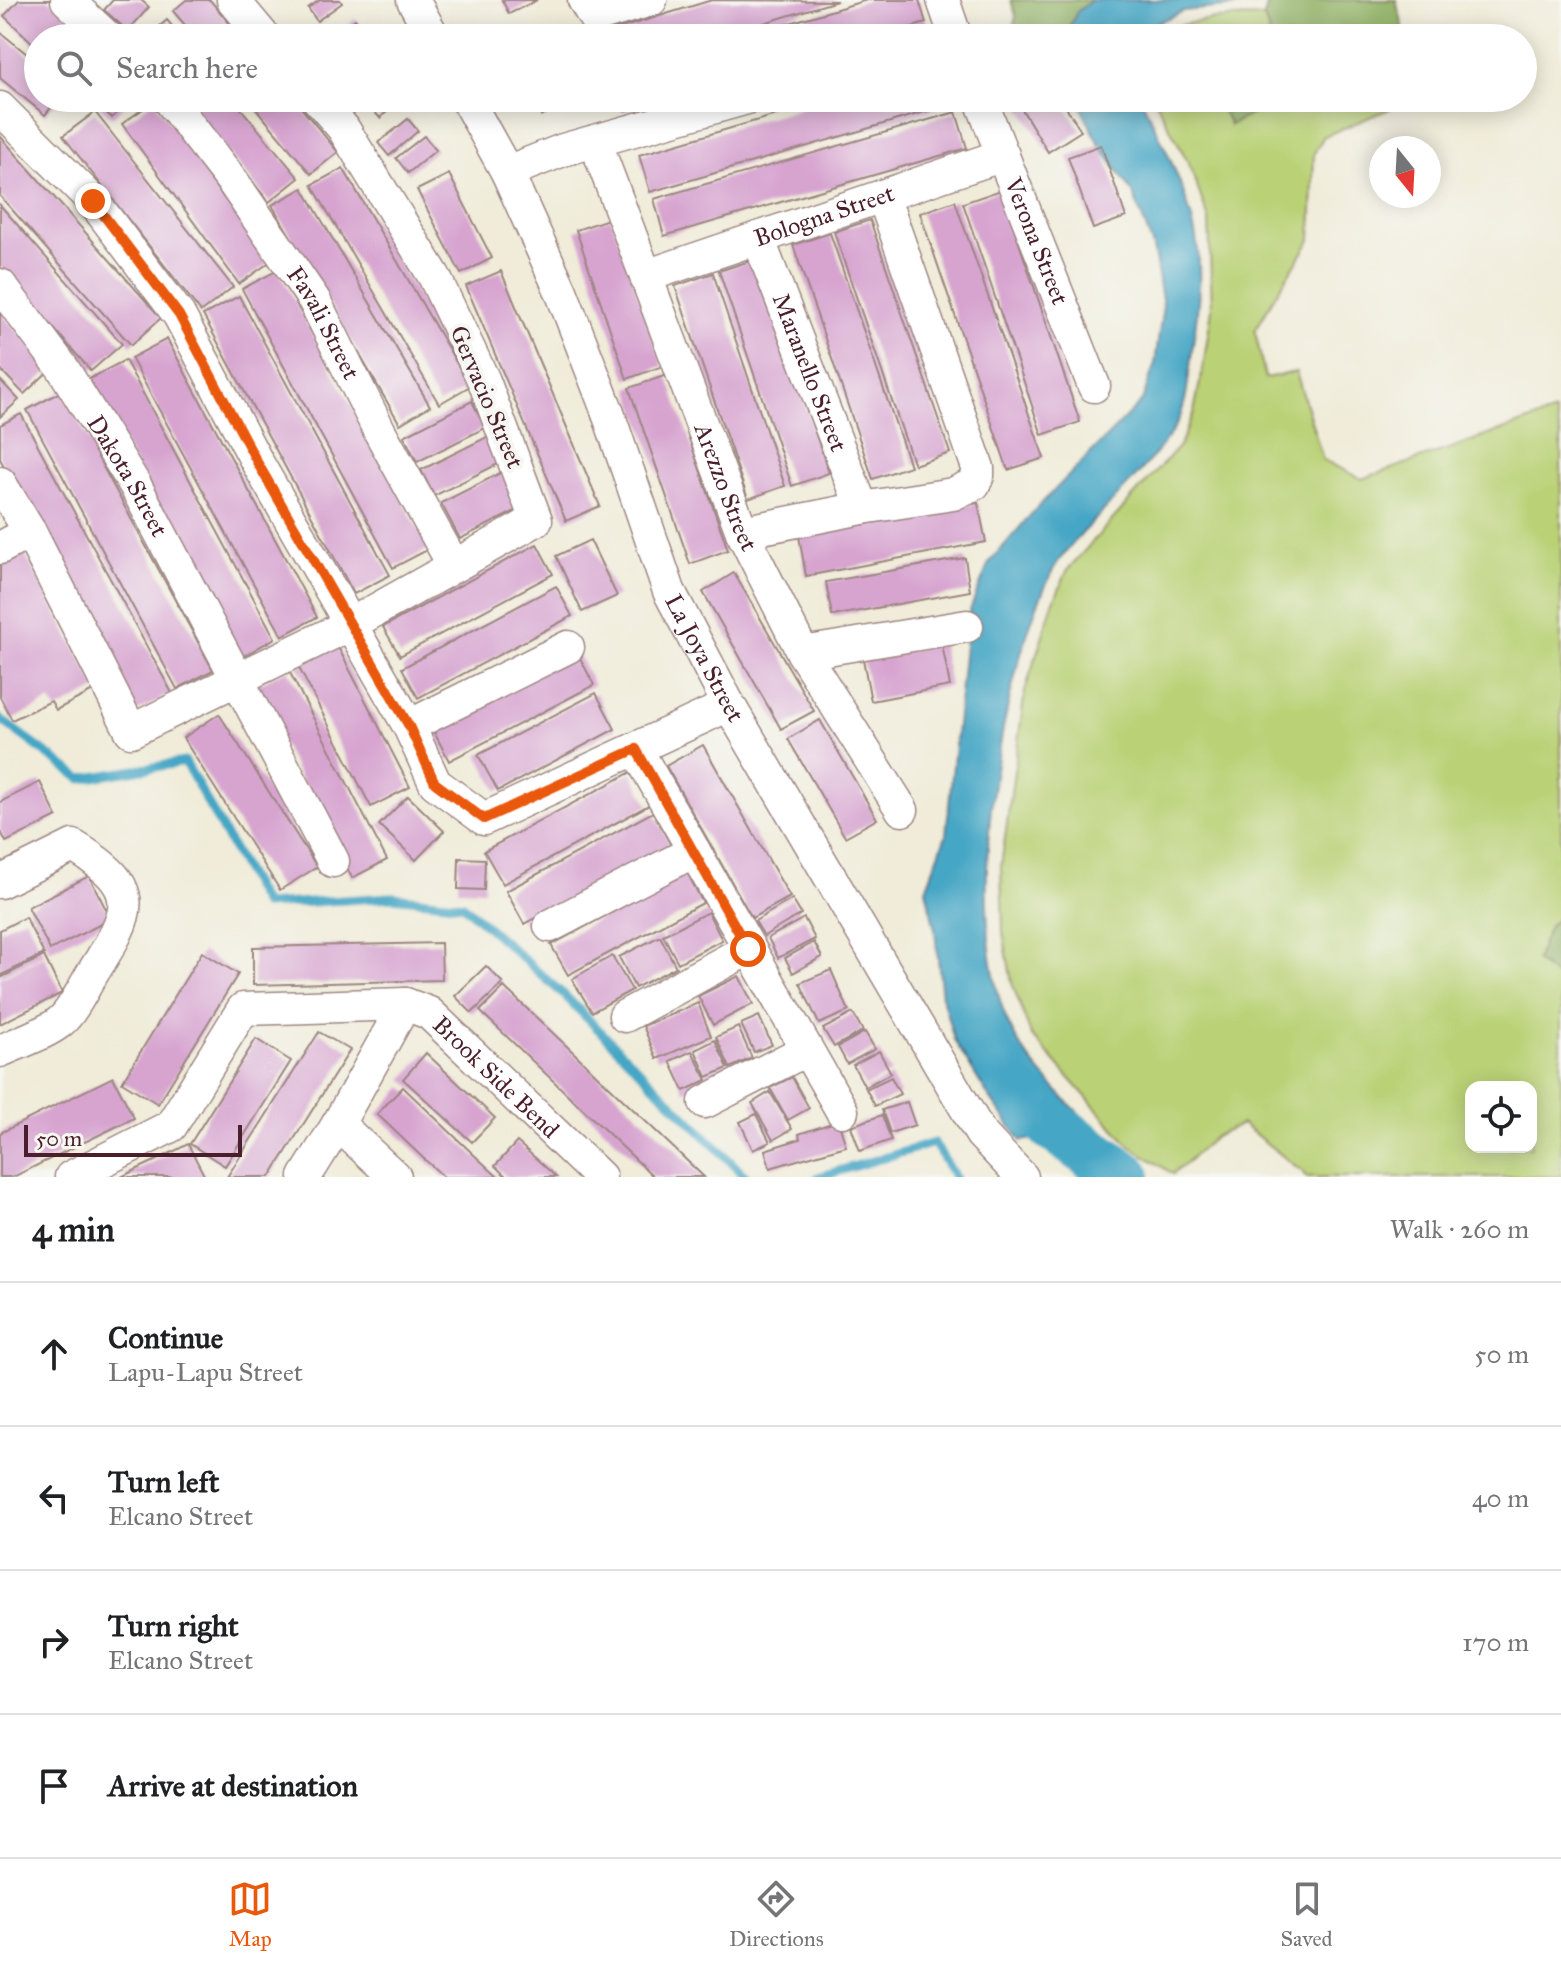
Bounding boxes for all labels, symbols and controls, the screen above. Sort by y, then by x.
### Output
search box [24,24,1537,112]
icon: search [52,46,96,90]
text: Search here [116,50,258,86]
north arrow [1369,136,1441,208]
street label: Verona Street [998,172,1075,310]
street label: Bologna Street [750,178,898,253]
route end [75,183,111,219]
street label: Favali Street [280,260,367,385]
street label: Maranello Street [766,289,854,456]
street label: Gervacio Street [443,321,531,473]
street label: Dakota Street [80,410,175,542]
street label: Arezzo Street [687,418,764,557]
street label: La Joya Street [658,589,751,728]
route start [730,931,766,967]
street label: Brook Side Bend [426,1010,565,1145]
map controls [1465,1081,1537,1153]
button: locate [1465,1081,1537,1153]
scale bar [24,1121,242,1157]
text: 50 m [36,1125,82,1152]
text: 4 min [32,1209,115,1250]
text: Walk · 260 m [1390,1213,1529,1245]
text: Continue [108,1320,223,1356]
icon: ahead [32,1332,76,1376]
text: 50 m [1474,1338,1529,1370]
text: Lapu-Lapu Street [108,1356,303,1388]
text: Turn left [108,1464,219,1500]
icon: left [32,1476,76,1520]
text: 40 m [1472,1482,1529,1514]
text: Elcano Street [108,1500,253,1532]
text: Turn right [108,1608,239,1644]
icon: right [32,1620,76,1664]
text: 170 m [1462,1626,1529,1658]
text: Elcano Street [108,1644,253,1676]
icon: arrive [32,1764,76,1808]
text: Arrive at destination [108,1768,358,1804]
tab: Map [228,1877,272,1952]
tab: Directions [729,1877,824,1952]
tab: Saved [1280,1877,1333,1952]

